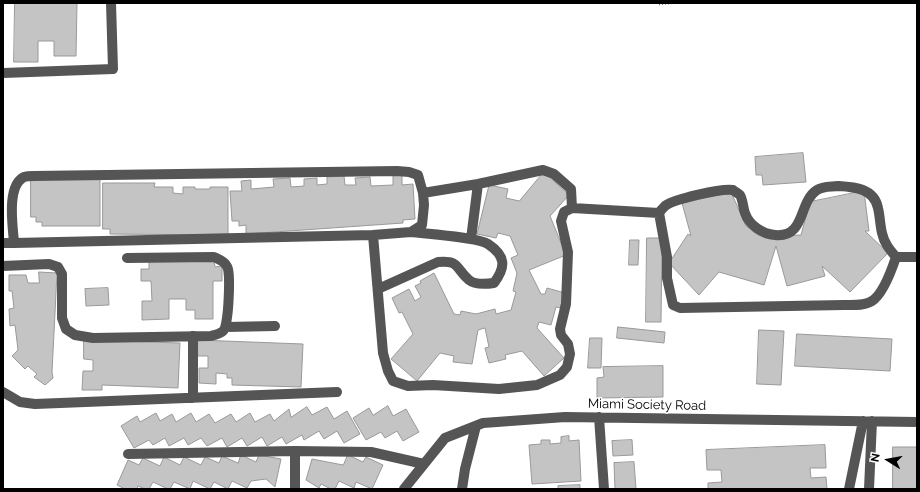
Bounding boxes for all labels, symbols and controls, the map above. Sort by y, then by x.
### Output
street label: Miami Society Road [588,396,706,414]
north arrow [868,440,908,480]
text: N [869,452,883,463]

